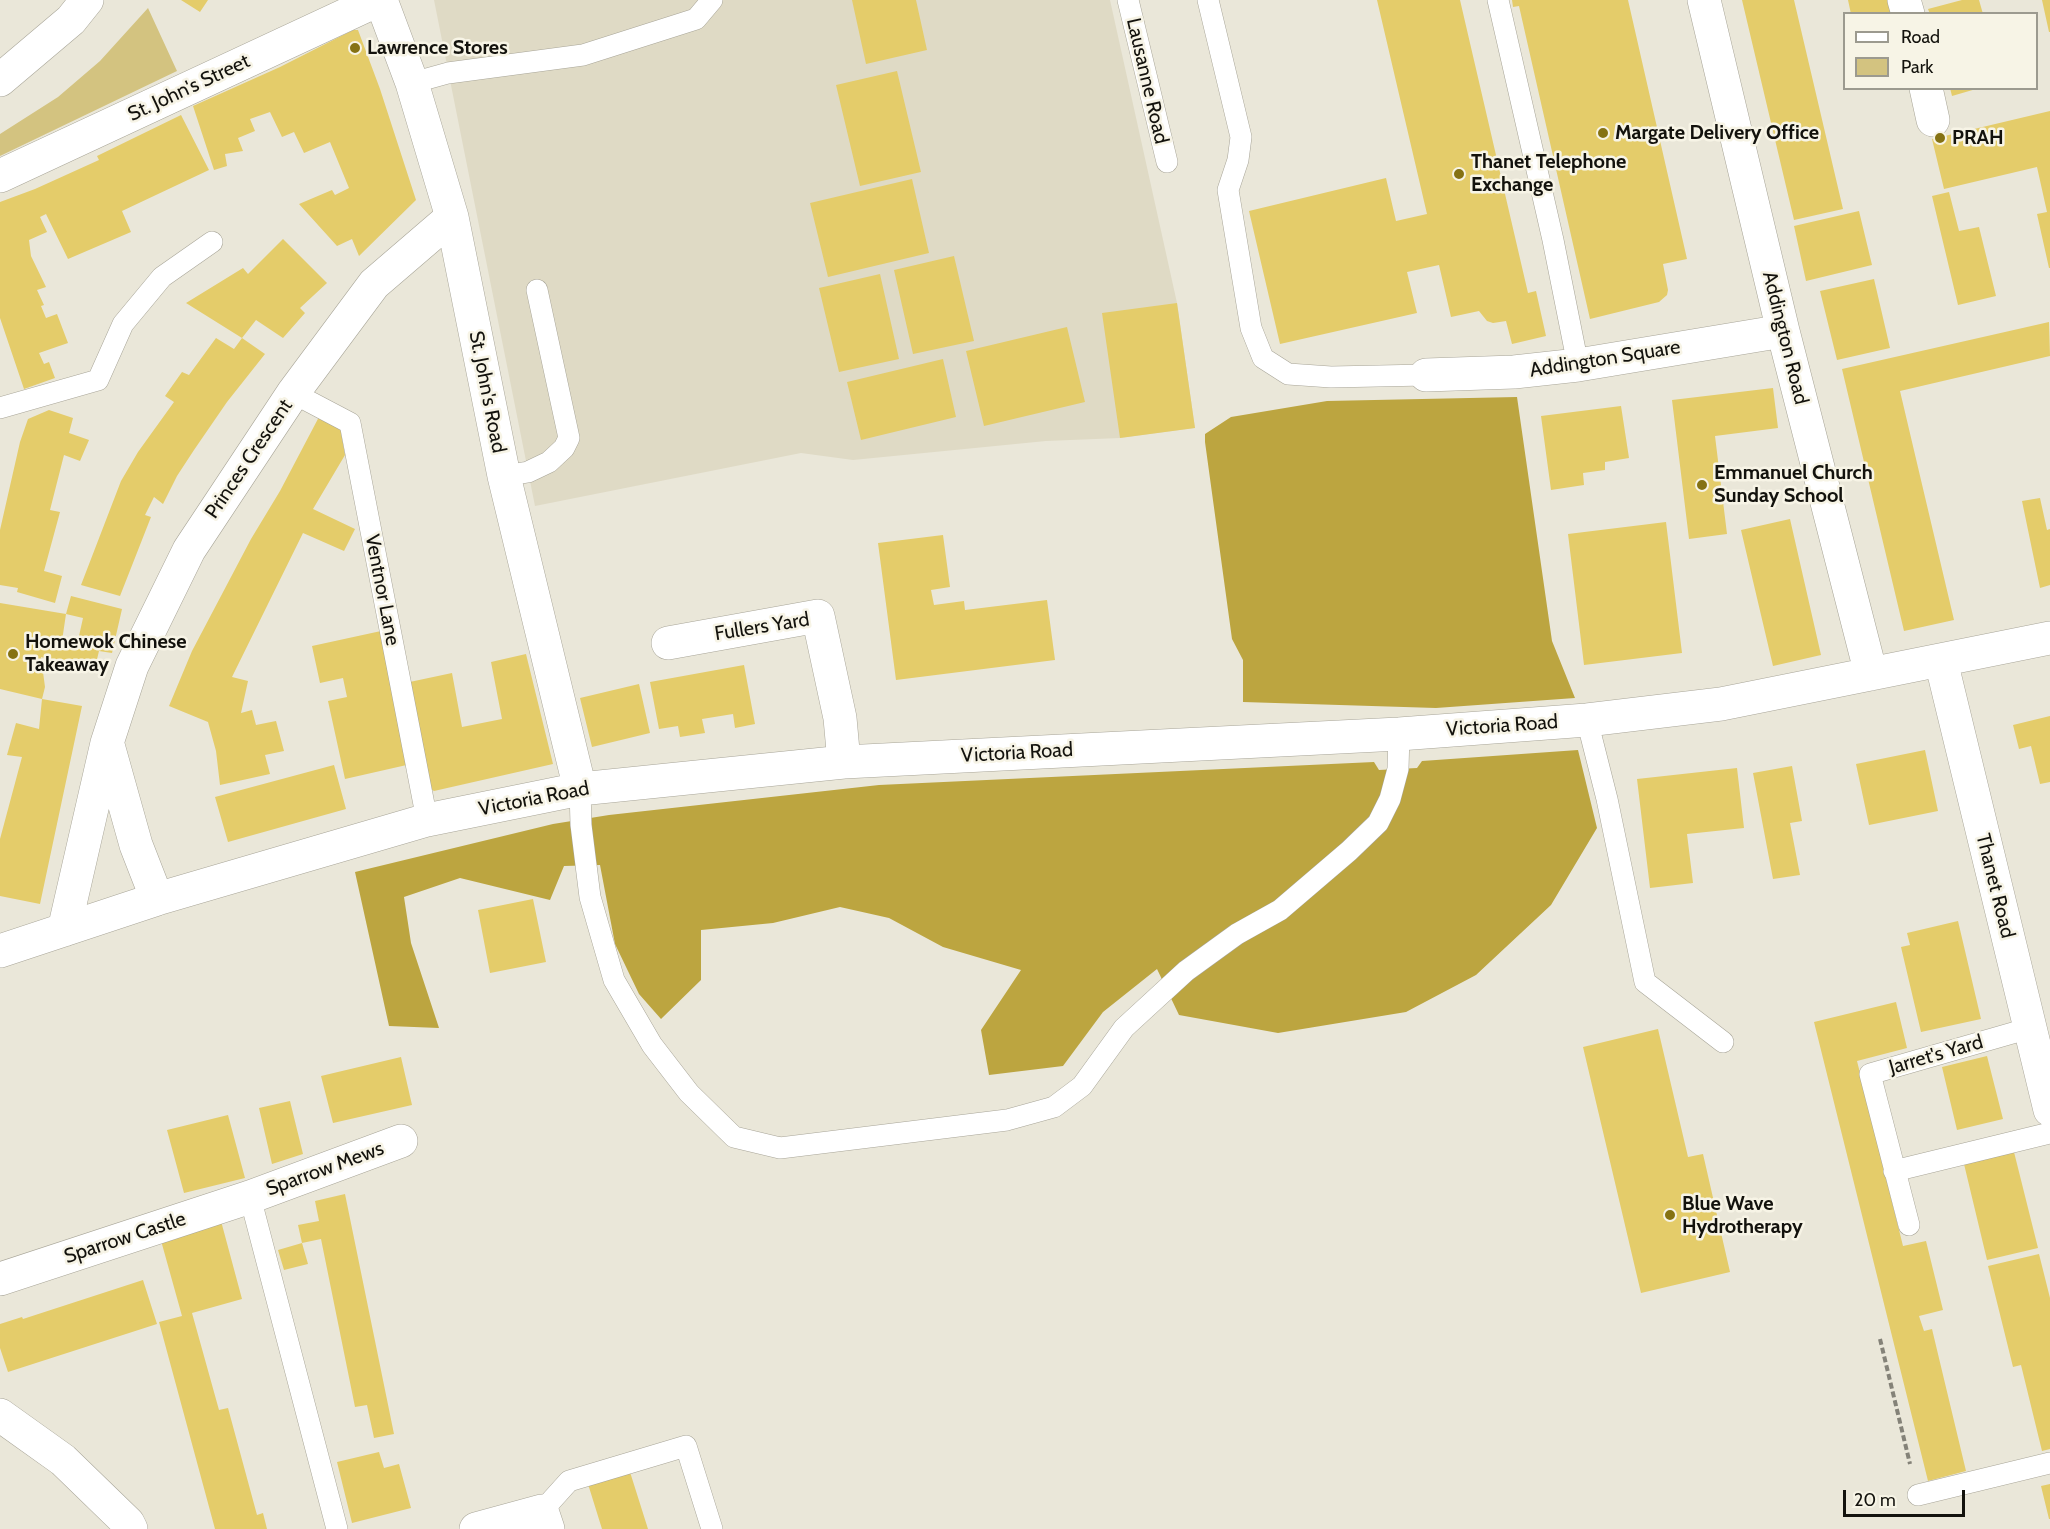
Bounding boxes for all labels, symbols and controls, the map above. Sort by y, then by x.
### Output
legend [1843,12,2038,90]
street label: Lausanne Road [1121,16,1173,146]
text: Road [1901,26,1940,48]
place label: Lawrence Stores [367,36,508,60]
marker: Lawrence Stores [348,41,362,55]
street label: St. John's Street [124,49,254,127]
text: Park [1901,56,1933,78]
place label: Margate Delivery Office [1615,121,1819,145]
marker: Margate Delivery Office [1596,126,1610,140]
place label: PRAH [1952,126,2004,150]
marker: PRAH [1933,131,1947,145]
place label: Thanet Telephone Exchange [1471,150,1626,197]
marker: Thanet Telephone Exchange [1452,167,1466,181]
street label: Addington Road [1757,269,1813,407]
street label: St. John's Road [463,329,511,455]
street label: Addington Square [1528,335,1682,383]
street label: Princes Crescent [200,395,298,523]
place label: Emmanuel Church Sunday School [1714,461,1873,508]
marker: Emmanuel Church Sunday School [1695,478,1709,492]
street label: Ventnor Lane [359,532,405,648]
street label: Fullers Yard [713,608,811,646]
place label: Homewok Chinese Takeaway [25,630,186,677]
marker: Homewok Chinese Takeaway [6,647,20,661]
street label: Victoria Road [1445,710,1559,742]
street label: Victoria Road [960,738,1074,768]
street label: Victoria Road [477,777,591,821]
street label: Thanet Road [1970,831,2020,941]
street label: Jarret's Yard [1886,1030,1986,1080]
street label: Sparrow Mews [263,1137,387,1201]
place label: Blue Wave Hydrotherapy [1682,1192,1803,1239]
street label: Sparrow Castle [61,1207,189,1269]
marker: Blue Wave Hydrotherapy [1663,1208,1677,1222]
scale bar [1846,1478,1968,1516]
text: 20 m [1854,1489,1896,1511]

